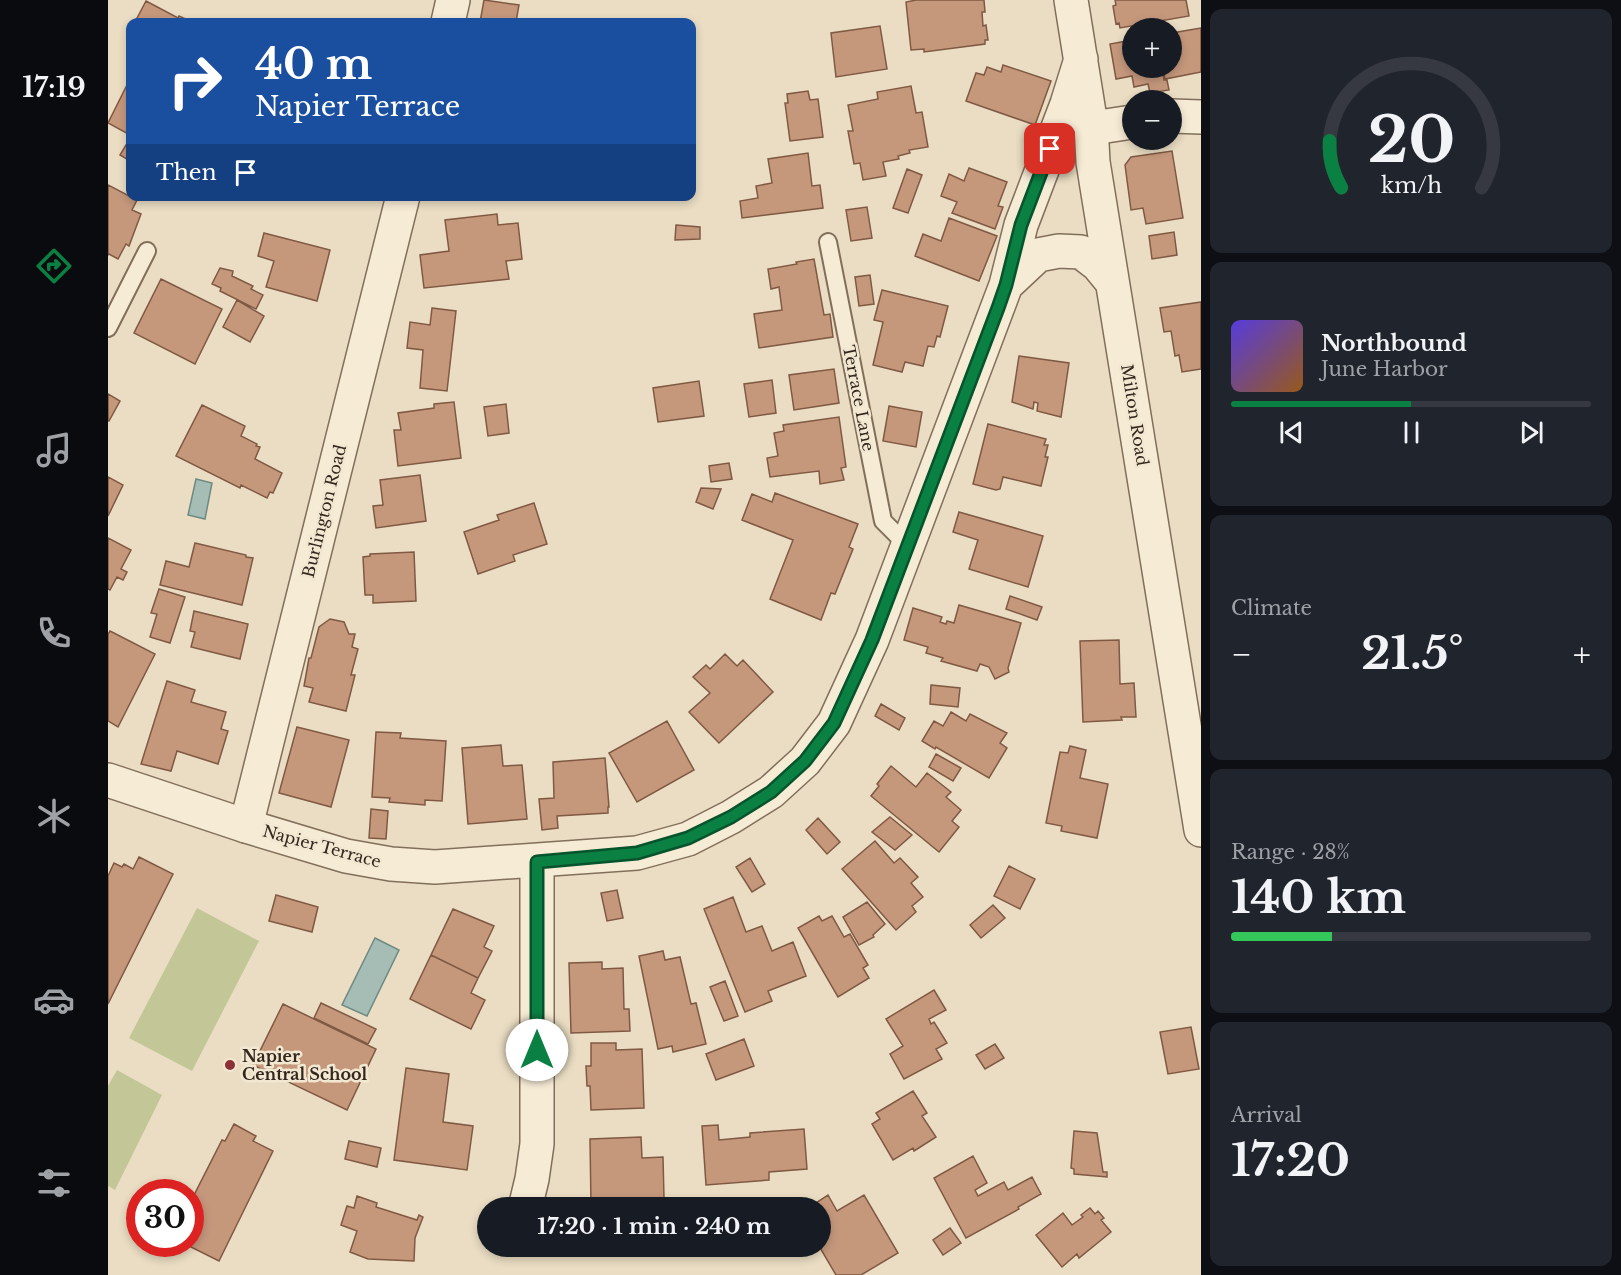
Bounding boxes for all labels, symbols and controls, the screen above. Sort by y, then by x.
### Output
map controls [1122,18,1182,150]
button: + [1122,18,1182,78]
text: 40 m [255,38,372,90]
icon: right [156,42,234,120]
text: 17:19 [22,71,86,104]
text: Napier Terrace [255,90,460,123]
button: − [1122,90,1182,150]
text: 20 [1367,101,1455,179]
pin [1024,123,1075,174]
icon: arrive [1033,132,1066,165]
icon: arrive [229,156,262,189]
text: Then [156,159,217,186]
text: km/h [1381,172,1442,199]
icon: directions [33,245,75,287]
text: Northbound [1321,330,1467,357]
street label: Terrace Lane [839,343,879,453]
text: June Harbor [1321,357,1448,381]
street label: Milton Road [1117,363,1153,468]
icon: previous [1275,416,1308,449]
icon: pause [1395,416,1428,449]
icon: next [1515,416,1548,449]
icon: music [33,429,75,471]
street label: Burlington Road [298,442,350,580]
text: Climate [1231,596,1312,620]
icon: phone [33,612,75,654]
text: 21.5° [1361,625,1464,681]
text: − [1231,634,1252,675]
text: + [1573,634,1591,675]
icon: climate [33,795,75,837]
street label: Napier Terrace [261,821,383,871]
text: Range · 28% [1231,840,1350,864]
text: 140 km [1231,869,1406,925]
icon: car [33,979,75,1021]
position arrow [505,1018,569,1082]
place label: Napier Central School [242,1046,368,1084]
marker: Napier Central School [223,1058,237,1072]
text: Arrival [1231,1103,1302,1127]
text: 17:20 [1231,1132,1350,1188]
icon: filters [33,1162,75,1204]
speed limit sign: 30 [126,1179,204,1257]
text: 17:20 · 1 min · 240 m [537,1213,771,1240]

